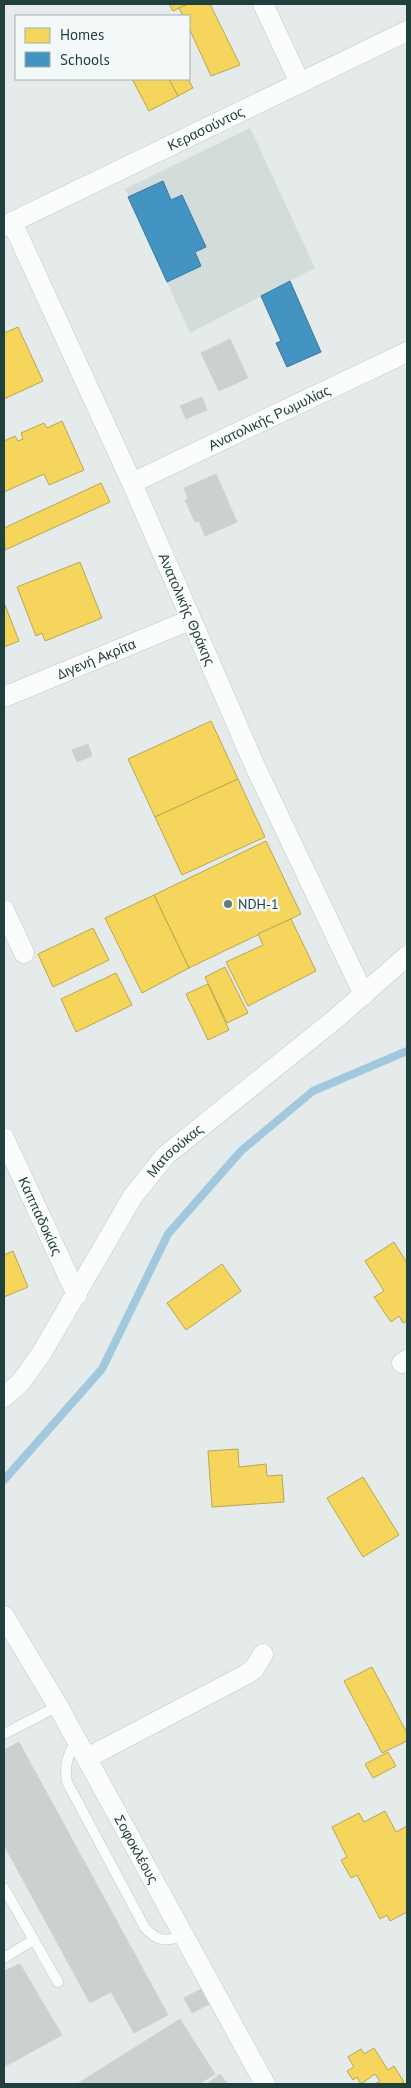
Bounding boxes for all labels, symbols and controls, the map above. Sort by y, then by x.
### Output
legend [15,15,190,80]
text: Homes [60,25,104,44]
text: Schools [60,50,110,69]
street label: Κερασούντος [165,102,247,155]
street label: Ανατολικής Ρωμυλίας [205,381,333,454]
street label: Ανατολικής Θράκης [155,550,219,669]
street label: Διγενή Ακρίτα [54,634,139,683]
place label: NDH-1 [238,895,279,913]
marker: NDH-1 [222,898,234,910]
street label: Ματσούκας [143,1120,207,1181]
street label: Καππαδοκίας [14,1174,66,1258]
street label: Σοφοκλέους [110,1811,163,1887]

